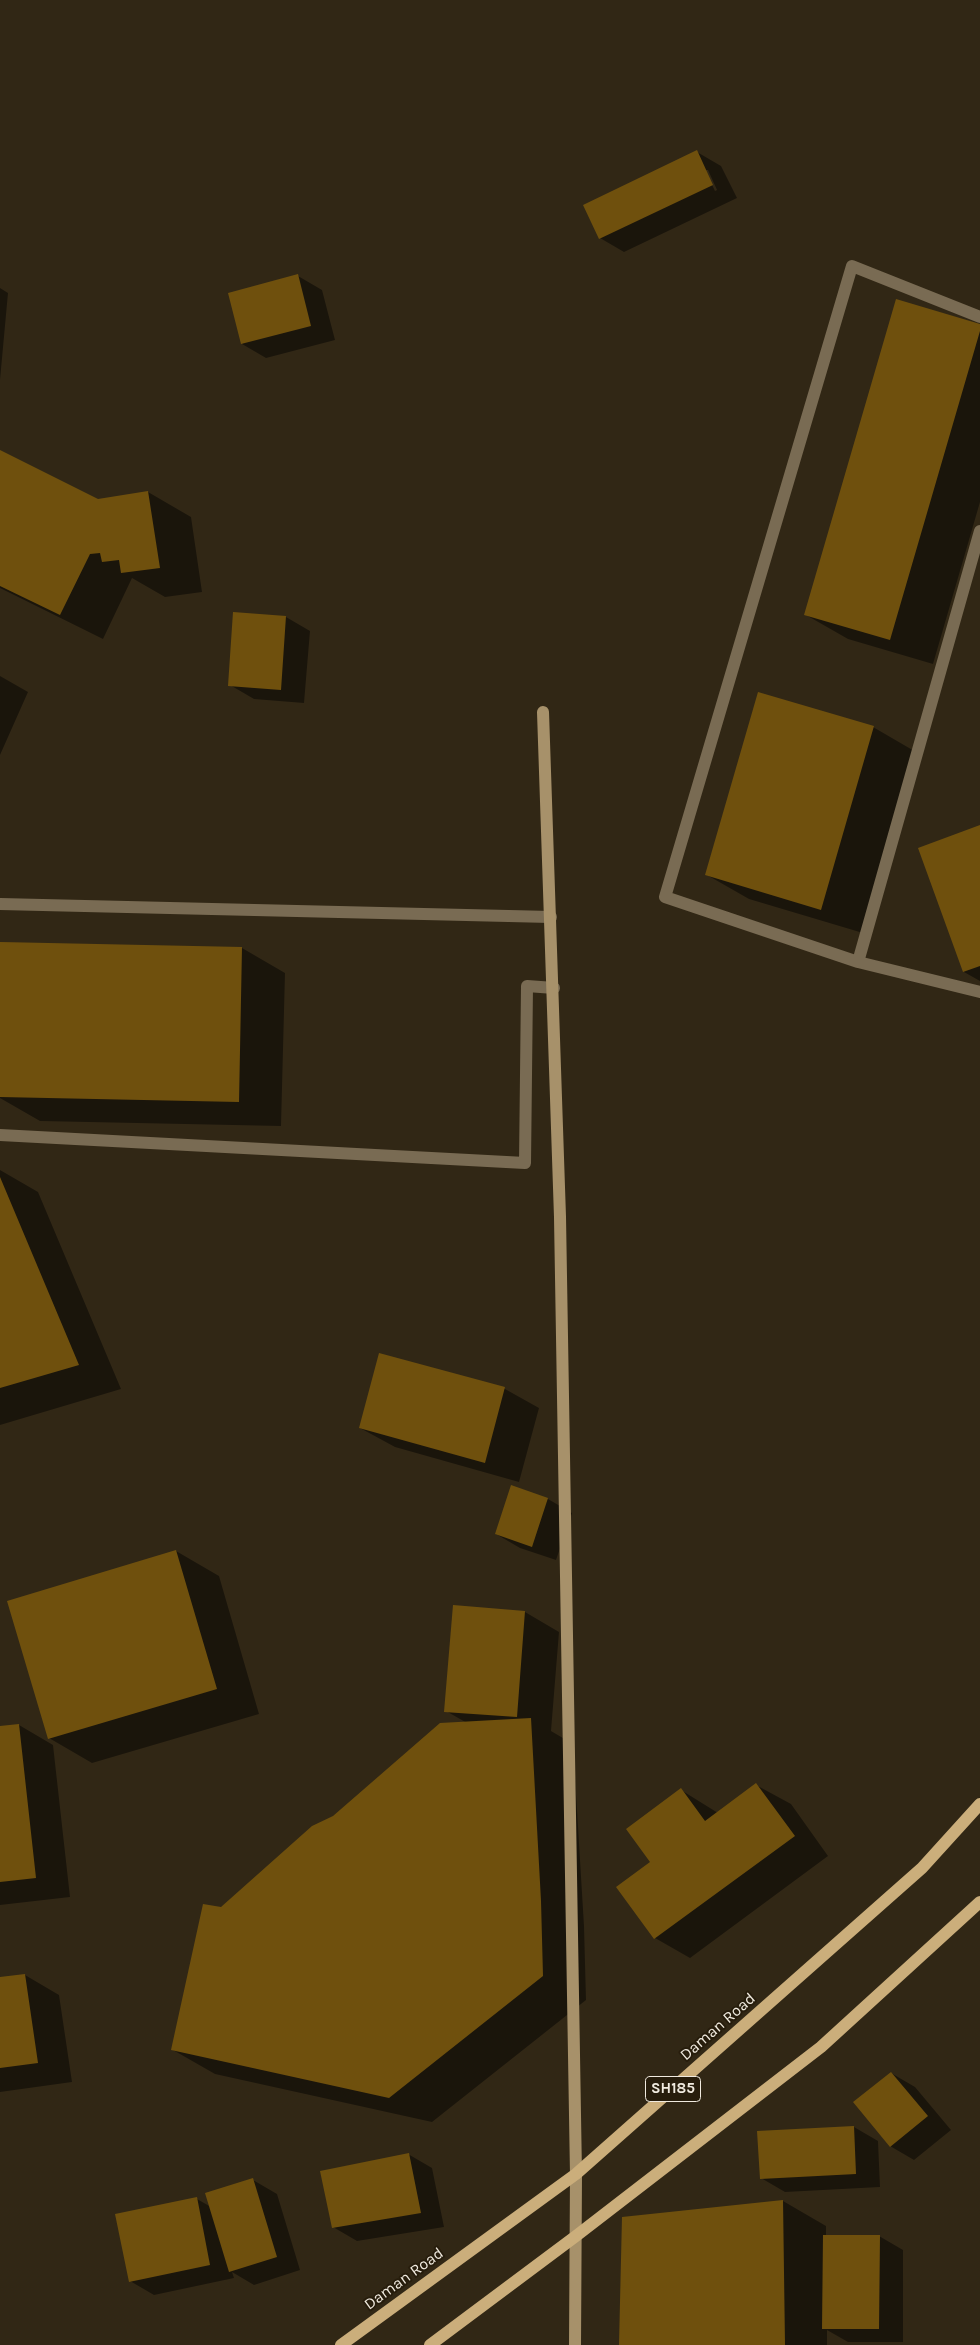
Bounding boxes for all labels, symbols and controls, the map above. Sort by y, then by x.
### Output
street label: Daman Road [676,1989,760,2065]
road number: SH185 [646,2076,700,2102]
street label: Daman Road [361,2244,447,2314]

